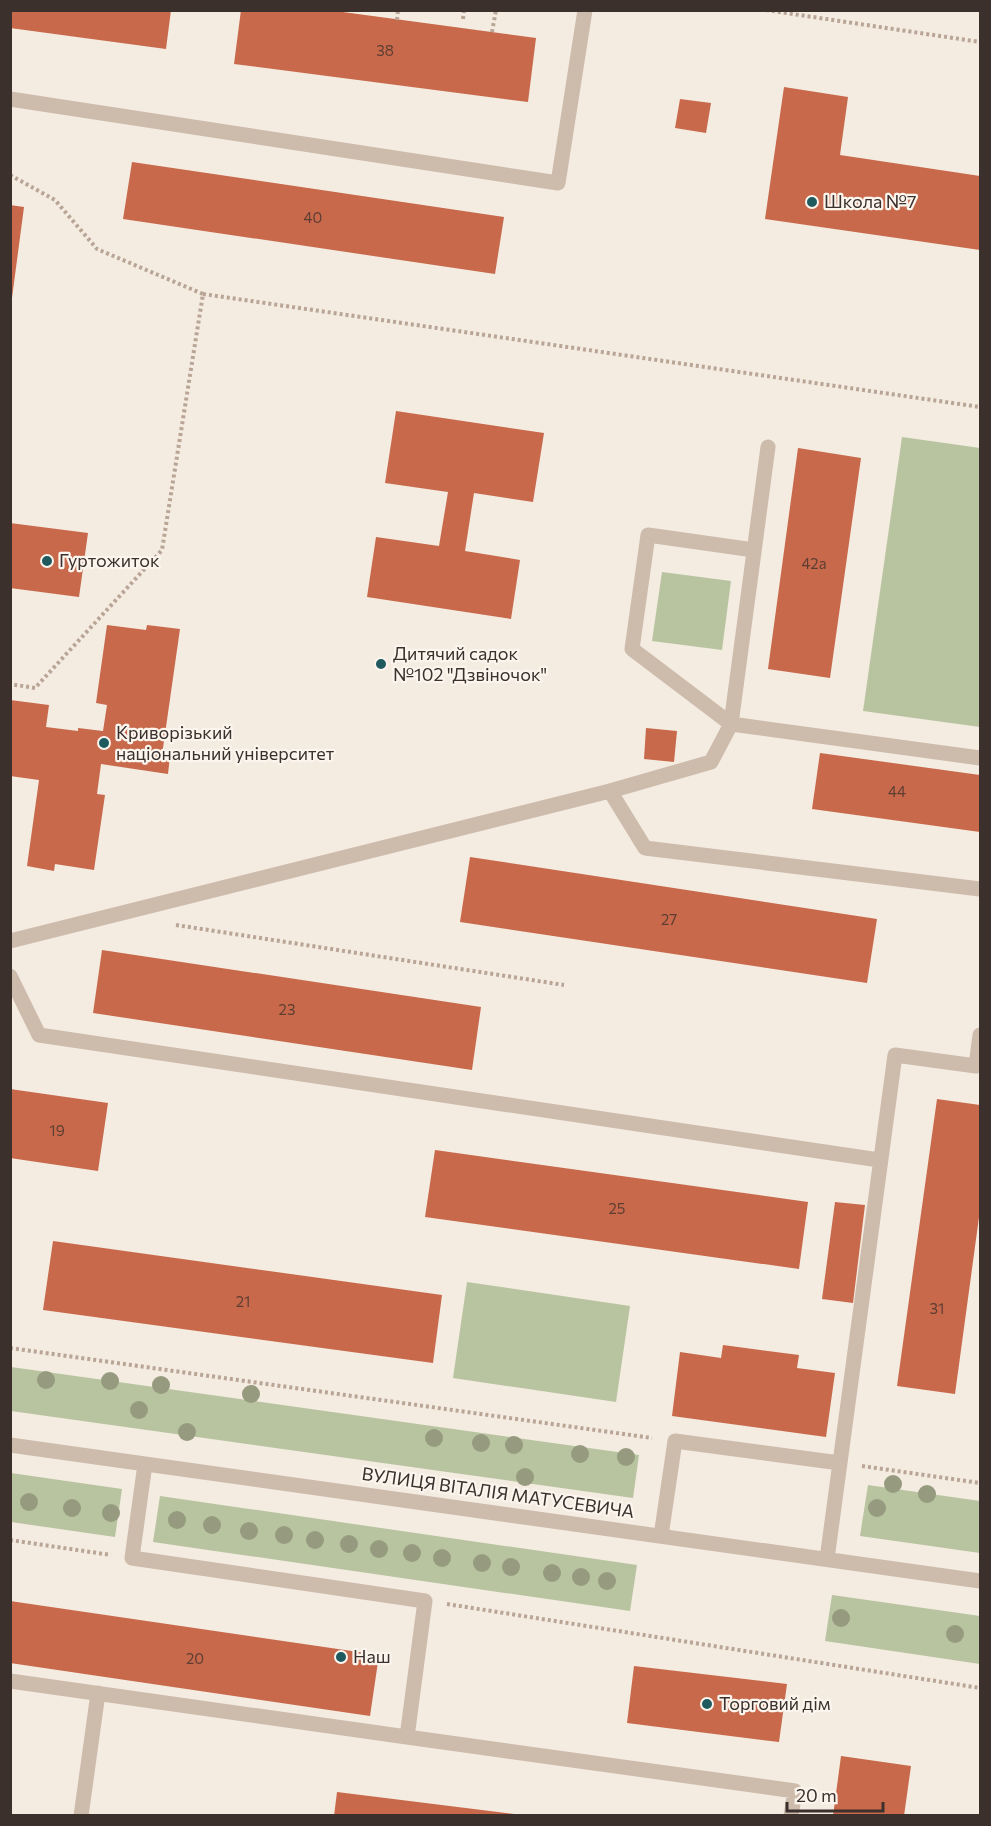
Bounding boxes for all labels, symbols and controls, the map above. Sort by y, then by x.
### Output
house number: 38 [376,41,394,59]
place label: Школа №7 [824,190,916,212]
marker: Школа №7 [805,195,819,209]
house number: 40 [304,208,322,226]
place label: Гуртожиток [59,549,160,571]
marker: Гуртожиток [40,554,54,568]
house number: 42а [802,554,826,572]
place label: Дитячий садок №102 "Дзвіночок" [393,642,547,685]
marker: Дитячий садок №102 "Дзвіночок" [374,657,388,671]
place label: Криворізький національний університет [116,721,335,764]
marker: Криворізький національний університет [97,736,111,750]
house number: 44 [888,782,906,800]
house number: 27 [661,910,677,928]
house number: 23 [279,1000,295,1018]
house number: 19 [49,1121,65,1139]
house number: 25 [609,1199,625,1217]
house number: 21 [236,1292,250,1310]
house number: 31 [930,1299,944,1317]
street label: ВУЛИЦЯ ВІТАЛІЯ МАТУСЕВИЧА [360,1462,636,1522]
place label: Наш [353,1645,391,1667]
house number: 20 [186,1649,204,1667]
marker: Наш [334,1650,348,1664]
place label: Торговий дім [719,1692,831,1714]
marker: Торговий дім [700,1697,714,1711]
scale bar [787,1775,883,1813]
text: 20 m [796,1784,837,1806]

